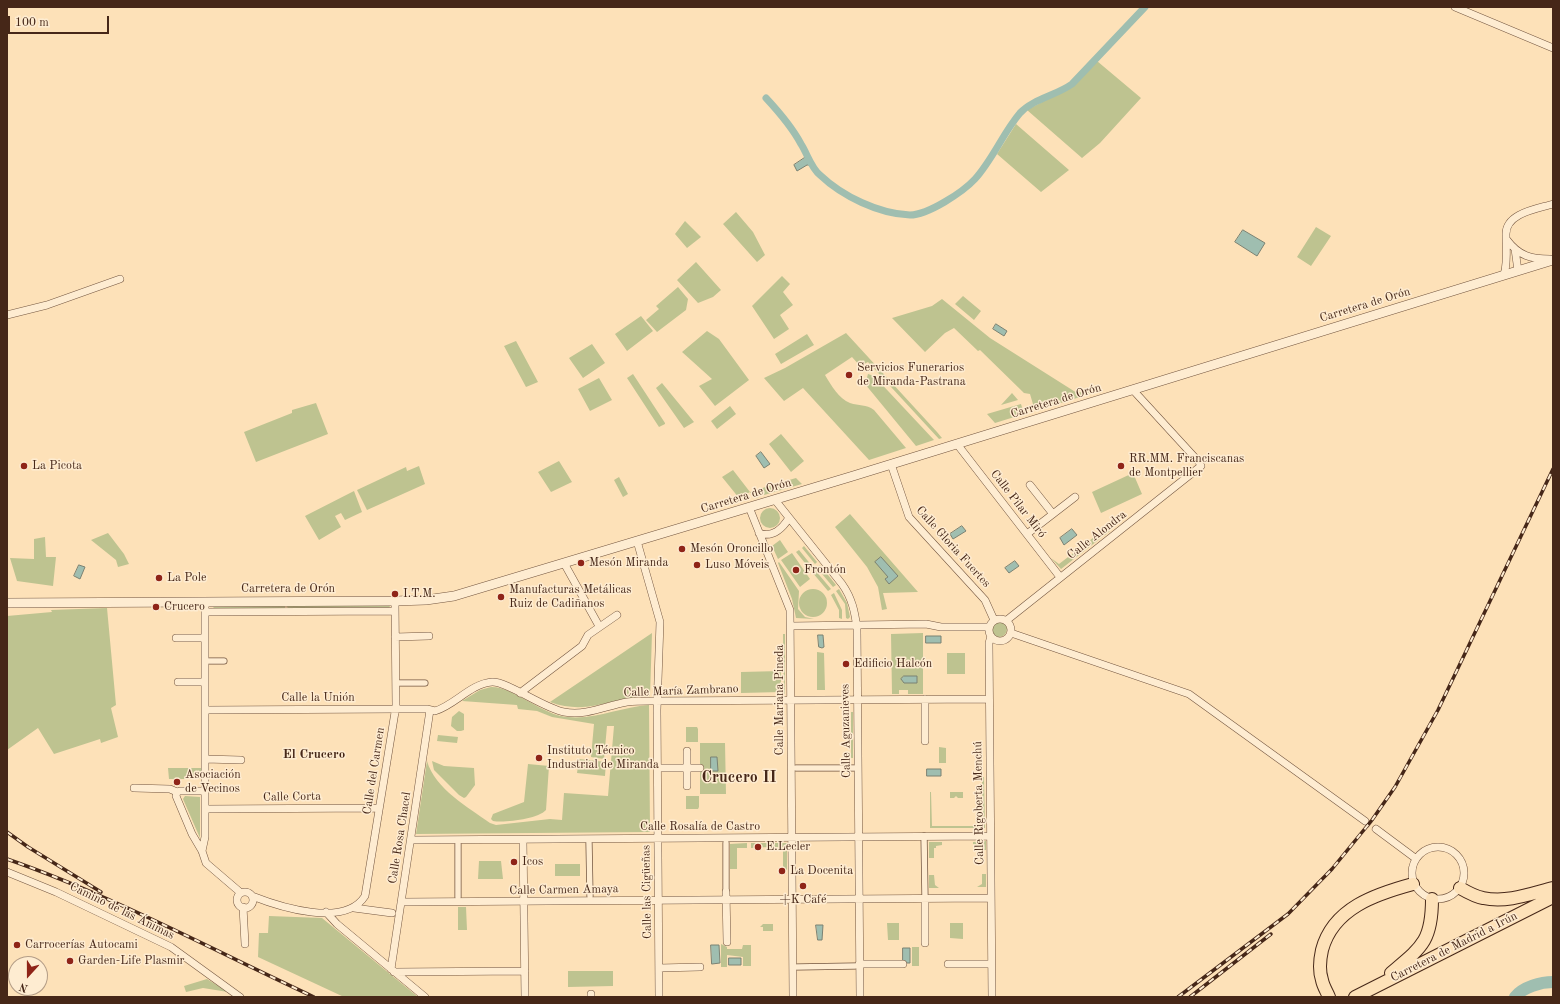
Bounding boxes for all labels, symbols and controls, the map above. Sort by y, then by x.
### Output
scale bar [10,8,111,34]
text: 100 m [15,17,49,29]
street label: Carretera de Orón [1318,284,1412,326]
place label: Servicios Funerarios de Miranda-Pastrana [857,361,966,389]
marker: Servicios Funerarios de Miranda-Pastrana [844,370,854,380]
street label: Carretera de Orón [1009,380,1103,422]
place label: RR.MM. Franciscanas de Montpellier [1129,452,1244,480]
place label: La Picota [32,459,82,473]
marker: La Picota [19,461,29,471]
marker: RR.MM. Franciscanas de Montpellier [1116,461,1126,471]
street label: Calle Pilar Miró [987,467,1049,541]
street label: Carretera de Orón [699,475,793,517]
street label: Calle Gloria Fuertes [913,503,993,591]
street label: Calle Alondra [1064,507,1130,563]
place label: Mesón Oroncillo [690,542,773,556]
marker: Mesón Oroncillo [677,544,687,554]
place label: Mesón Miranda [589,556,668,570]
marker: Mesón Miranda [576,558,586,568]
place label: Luso Móveis [705,558,769,572]
marker: Luso Móveis [692,560,702,570]
place label: Frontón [804,563,846,577]
marker: Frontón [791,565,801,575]
place label: La Pole [167,571,207,585]
marker: La Pole [154,573,164,583]
street label: Carretera de Orón [241,582,335,596]
place label: Manufacturas Metálicas Ruiz de Cadiñanos [509,583,632,611]
place label: I.T.M. [403,587,436,601]
marker: I.T.M. [390,589,400,599]
marker: Manufacturas Metálicas Ruiz de Cadiñanos [496,592,506,602]
place label: Crucero [164,600,205,614]
marker: Crucero [151,602,161,612]
street label: Calle Mariana Pineda [773,645,787,755]
place label: Edificio Halcón [854,657,932,671]
marker: Edificio Halcón [841,659,851,669]
street label: Calle María Zambrano [623,682,739,700]
street label: Calle Aguzanieves [838,684,854,778]
street label: Calle la Unión [281,691,355,705]
street label: Calle del Carmen [360,726,388,816]
street label: Calle Rigoberta Menchú [971,741,987,865]
place label: Instituto Técnico Industrial de Miranda [547,744,659,772]
district label: El Crucero [283,747,345,763]
marker: Instituto Técnico Industrial de Miranda [534,753,544,763]
place label: Asociación de Vecinos [185,768,241,796]
district label: Crucero II [702,768,776,788]
marker: Asociación de Vecinos [172,777,182,787]
street label: Calle Corta [263,789,321,805]
street label: Calle Rosa Chacel [386,791,414,885]
street label: Calle Rosalía de Castro [640,820,760,834]
place label: E.Lecler [766,840,810,854]
marker: E.Lecler [753,842,763,852]
street label: Calle las Cigüeñas [639,845,655,939]
place label: Icos [522,855,543,869]
marker: Icos [509,857,519,867]
place label: La Docenita [790,864,853,878]
marker: La Docenita [777,866,787,876]
street label: Camino de las Ánimas [67,879,177,943]
marker: +K Café [798,881,808,891]
street label: Calle Carmen Amaya [509,882,619,898]
place label: +K Café [779,893,827,907]
street label: Carretera de Madrid a Irún [1388,909,1520,985]
place label: Carrocerías Autocami [25,938,138,952]
marker: Carrocerías Autocami [12,940,22,950]
place label: Garden-Life Plasmir [78,954,185,968]
north arrow [8,956,48,996]
marker: Garden-Life Plasmir [65,956,75,966]
text: N [18,980,30,993]

